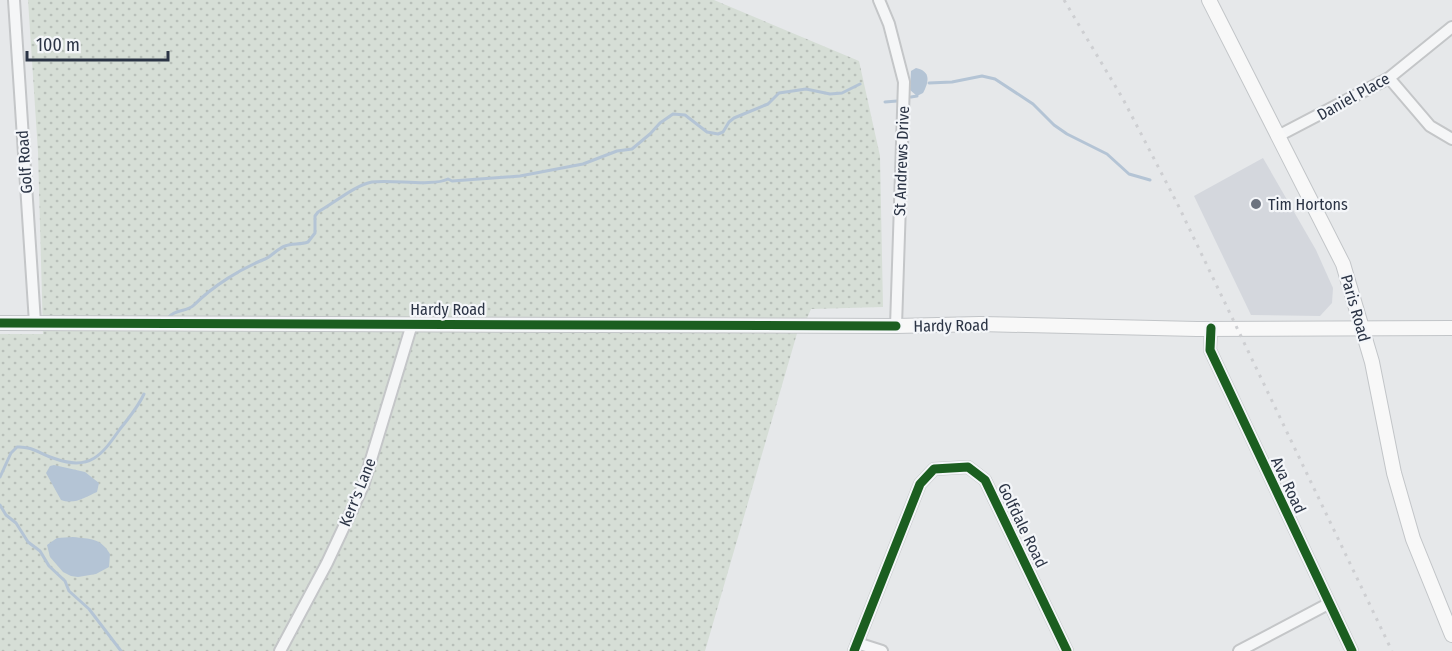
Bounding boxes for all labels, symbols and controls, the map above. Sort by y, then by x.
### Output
scale bar [27,24,168,62]
text: 100 m [36,34,80,56]
street label: Daniel Place [1314,69,1393,124]
street label: St Andrews Drive [890,105,913,216]
street label: Golf Road [13,130,36,194]
place label: Tim Hortons [1268,195,1348,214]
marker: Tim Hortons [1249,197,1263,211]
street label: Paris Road [1337,272,1374,344]
street label: Hardy Road [410,300,486,319]
street label: Hardy Road [913,315,989,336]
street label: Ava Road [1267,454,1310,516]
street label: Kerr's Lane [335,455,380,529]
street label: Golfdale Road [994,480,1051,571]

